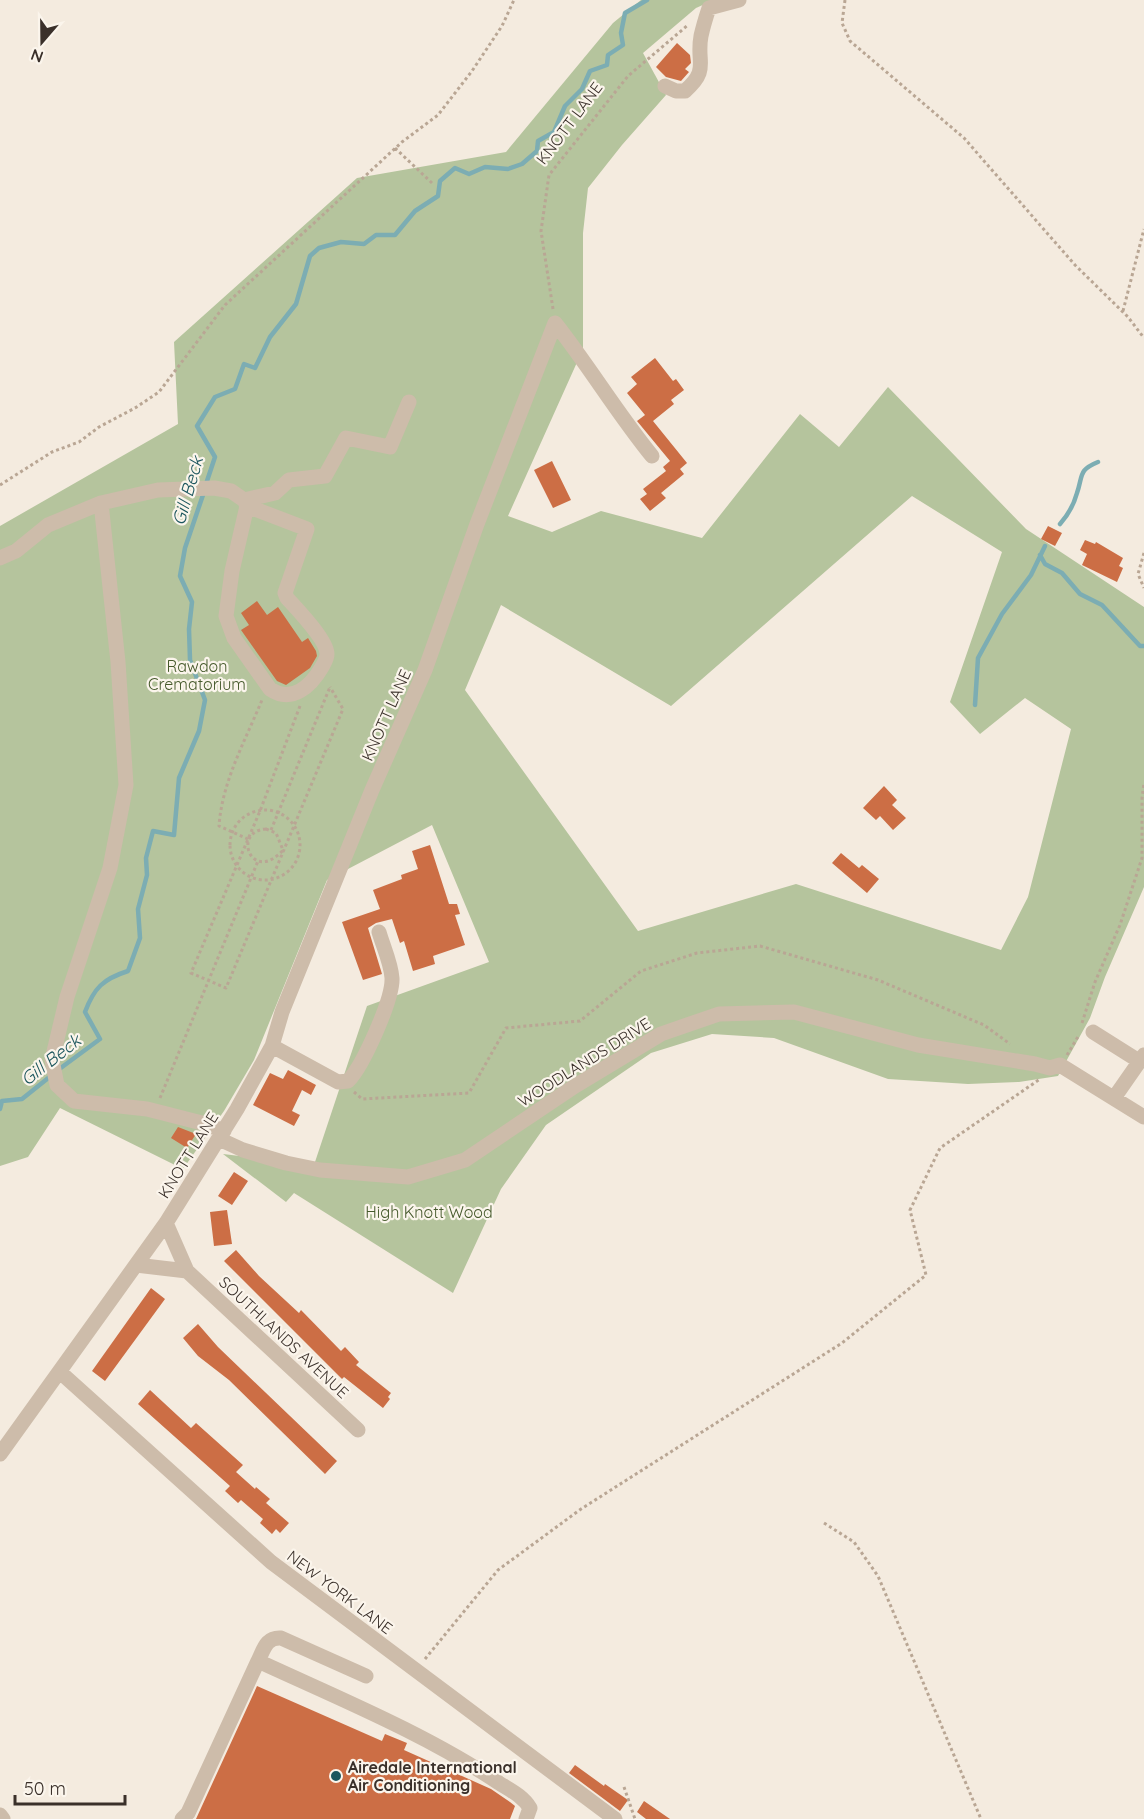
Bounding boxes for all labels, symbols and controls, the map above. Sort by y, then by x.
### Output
north arrow [12,12,72,72]
text: N [28,45,46,68]
street label: KNOTT LANE [531,78,607,168]
water label: Gill Beck [167,453,209,528]
park label: Rawdon Crematorium [148,656,246,694]
street label: KNOTT LANE [357,666,415,764]
street label: WOODLANDS DRIVE [514,1013,654,1111]
water label: Gill Beck [16,1028,87,1090]
street label: KNOTT LANE [154,1108,222,1202]
park label: High Knott Wood [365,1202,493,1222]
street label: SOUTHLANDS AVENUE [215,1272,353,1402]
street label: NEW YORK LANE [283,1546,397,1638]
place label: Airedale International Air Conditioning [348,1757,517,1795]
scale bar [15,1768,124,1806]
marker: Airedale International Air Conditioning [329,1769,343,1783]
text: 50 m [24,1777,66,1800]

